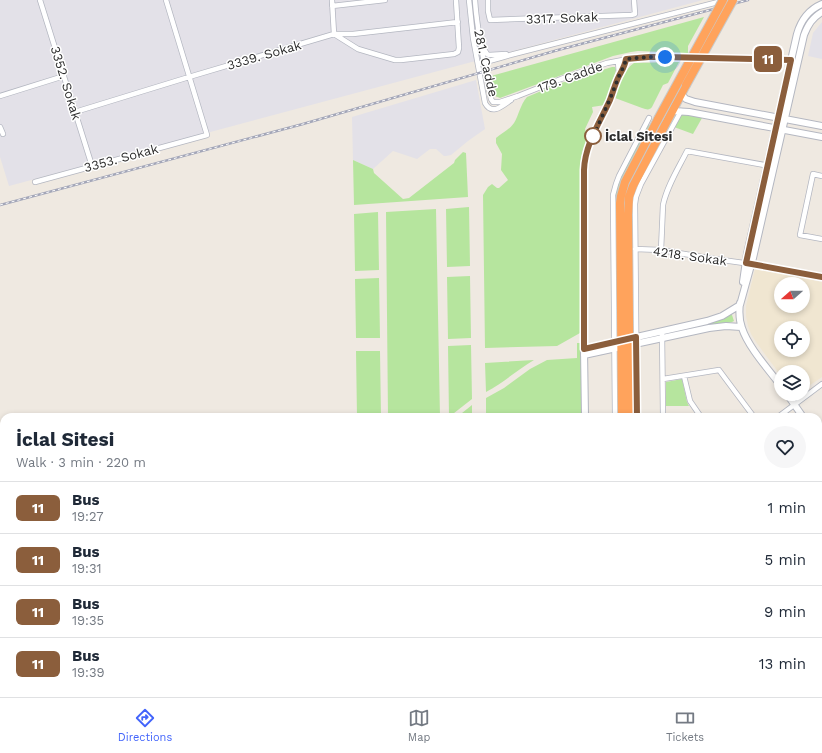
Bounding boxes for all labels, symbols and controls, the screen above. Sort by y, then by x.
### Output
street label: 3317. Sokak [526,9,599,27]
street label: 281. Cadde [471,28,501,98]
street label: 3339. Sokak [225,37,303,73]
street label: 3352. Sokak [48,44,85,122]
line badge: 11 [750,46,786,72]
your location [655,47,675,67]
text: 11 [762,51,774,67]
street label: 179. Cadde [535,58,605,96]
marker: İclal Sitesi [584,127,602,145]
place label: İclal Sitesi [605,128,672,144]
street label: 3353. Sokak [82,141,160,175]
street label: 4218. Sokak [652,243,729,269]
north arrow [774,277,810,313]
map controls [774,277,810,401]
button: locate [774,321,810,357]
button: layers [774,365,810,401]
button: heart [764,426,806,468]
text: İclal Sitesi [16,428,114,451]
text: Walk · 3 min · 220 m [16,455,146,470]
text: Bus [72,491,100,509]
text: 1 min [767,499,806,517]
text: 11 [32,500,44,516]
text: 19:27 [72,509,104,524]
text: Bus [72,543,100,561]
text: 5 min [765,551,806,569]
text: 11 [32,552,44,568]
text: 19:31 [72,561,102,576]
text: Bus [72,595,100,613]
text: 9 min [764,603,806,621]
text: 11 [32,604,44,620]
text: 19:35 [72,613,104,628]
text: Bus [72,647,100,665]
text: 13 min [759,655,806,673]
text: 11 [32,656,44,672]
text: 19:39 [72,665,105,680]
tab: Directions [118,707,172,744]
tab: Map [408,707,430,744]
tab: Tickets [666,707,704,744]

